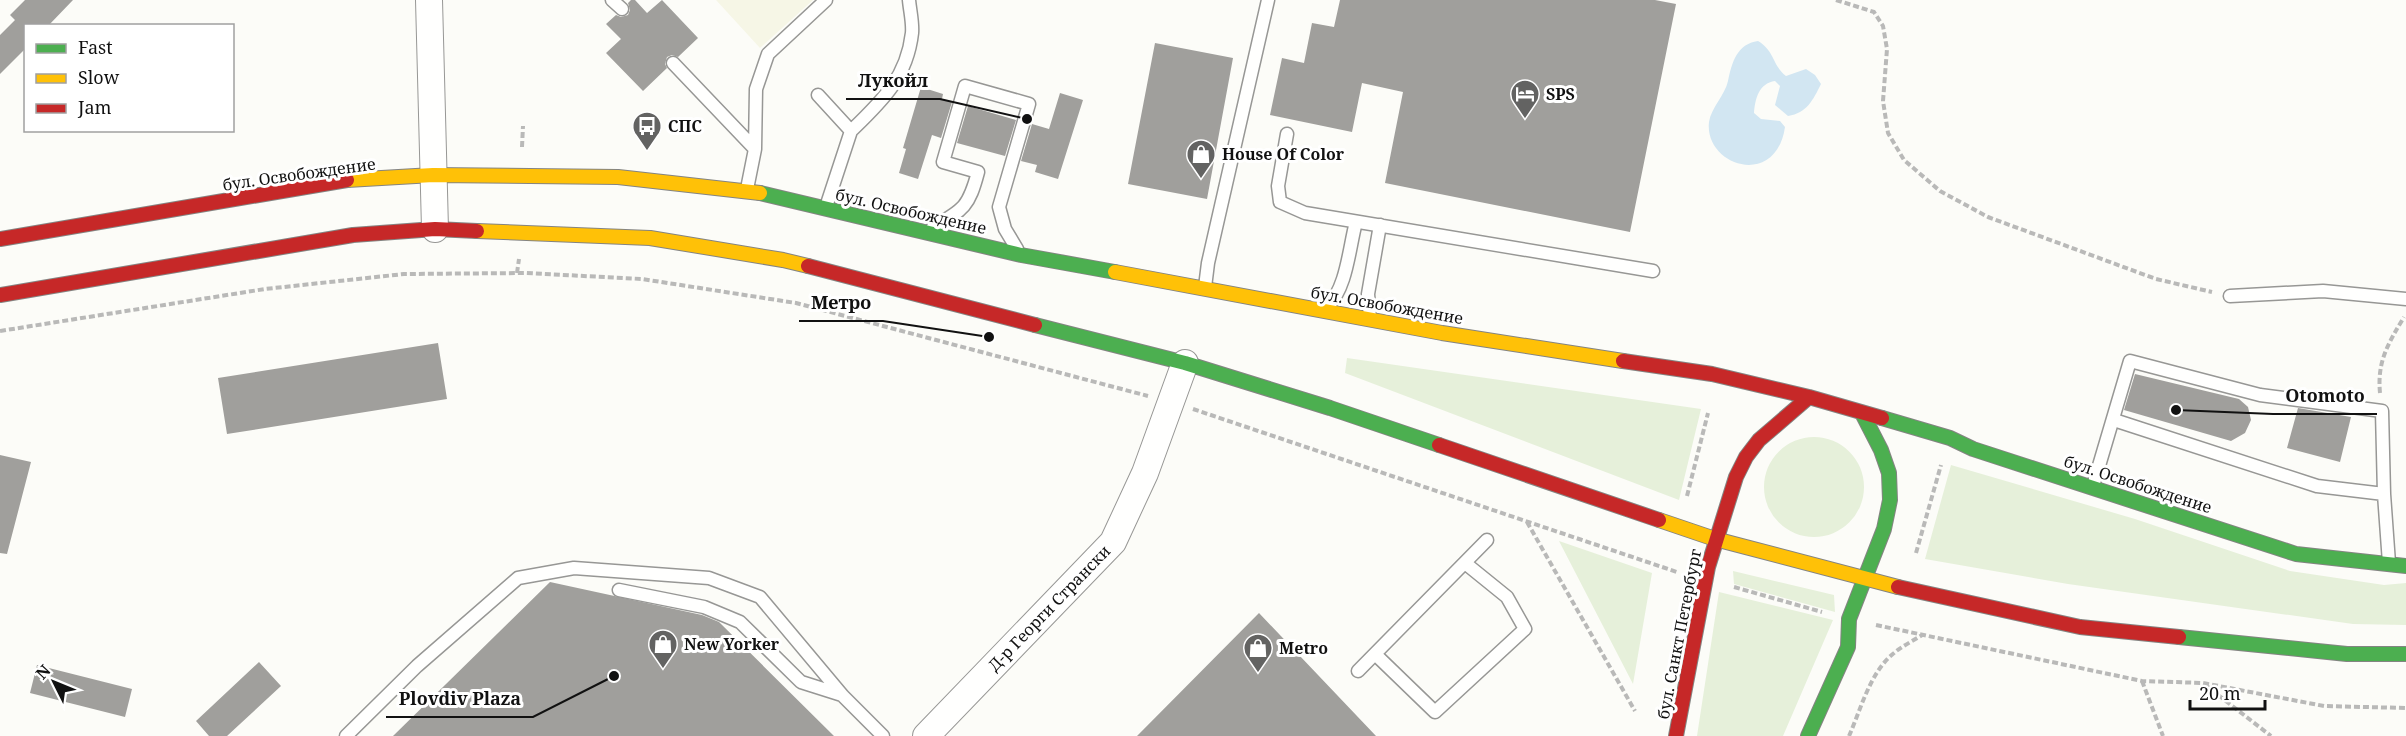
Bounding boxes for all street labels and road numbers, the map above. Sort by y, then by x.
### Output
street label: бул. Освобождение [221,152,377,196]
street label: бул. Освобождение [833,183,989,239]
street label: бул. Освобождение [1309,281,1465,329]
street label: бул. Освобождение [2061,450,2215,518]
street label: Д-р Георги Странски [983,540,1115,676]
street label: бул. Санкт Петербург [1652,547,1706,721]

